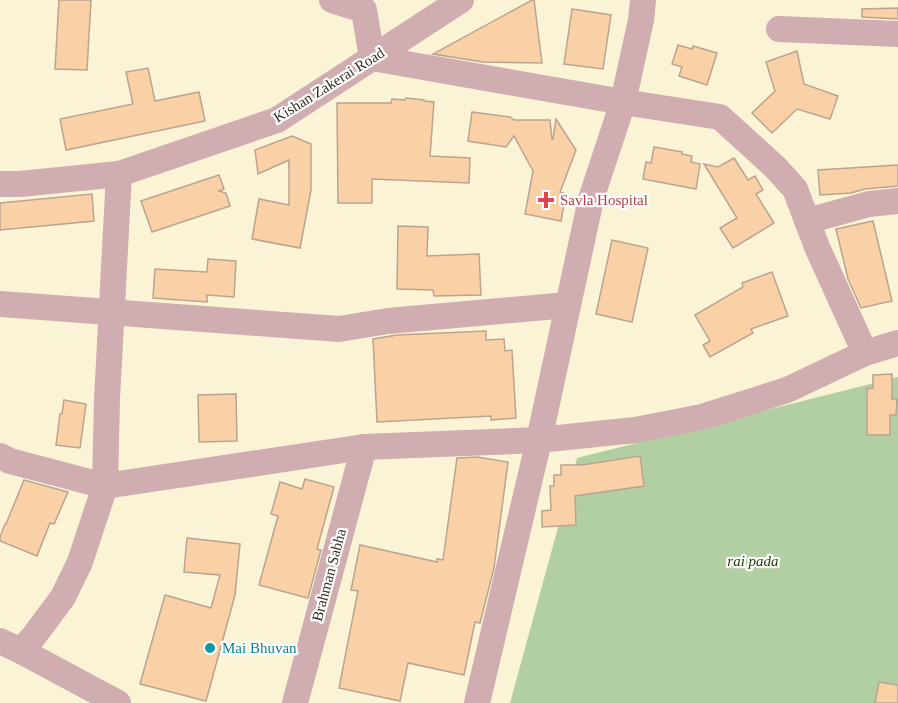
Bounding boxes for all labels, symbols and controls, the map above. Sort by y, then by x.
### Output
street label: Kishan Zakerai Road [271,44,388,126]
marker: Savla Hospital [537,191,555,209]
place label: Savla Hospital [560,192,648,208]
street label: Brahman Sabha [309,527,349,623]
park label: rai pada [727,553,779,569]
place label: Mai Bhuvan [222,640,297,656]
marker: Mai Bhuvan [203,641,217,655]

